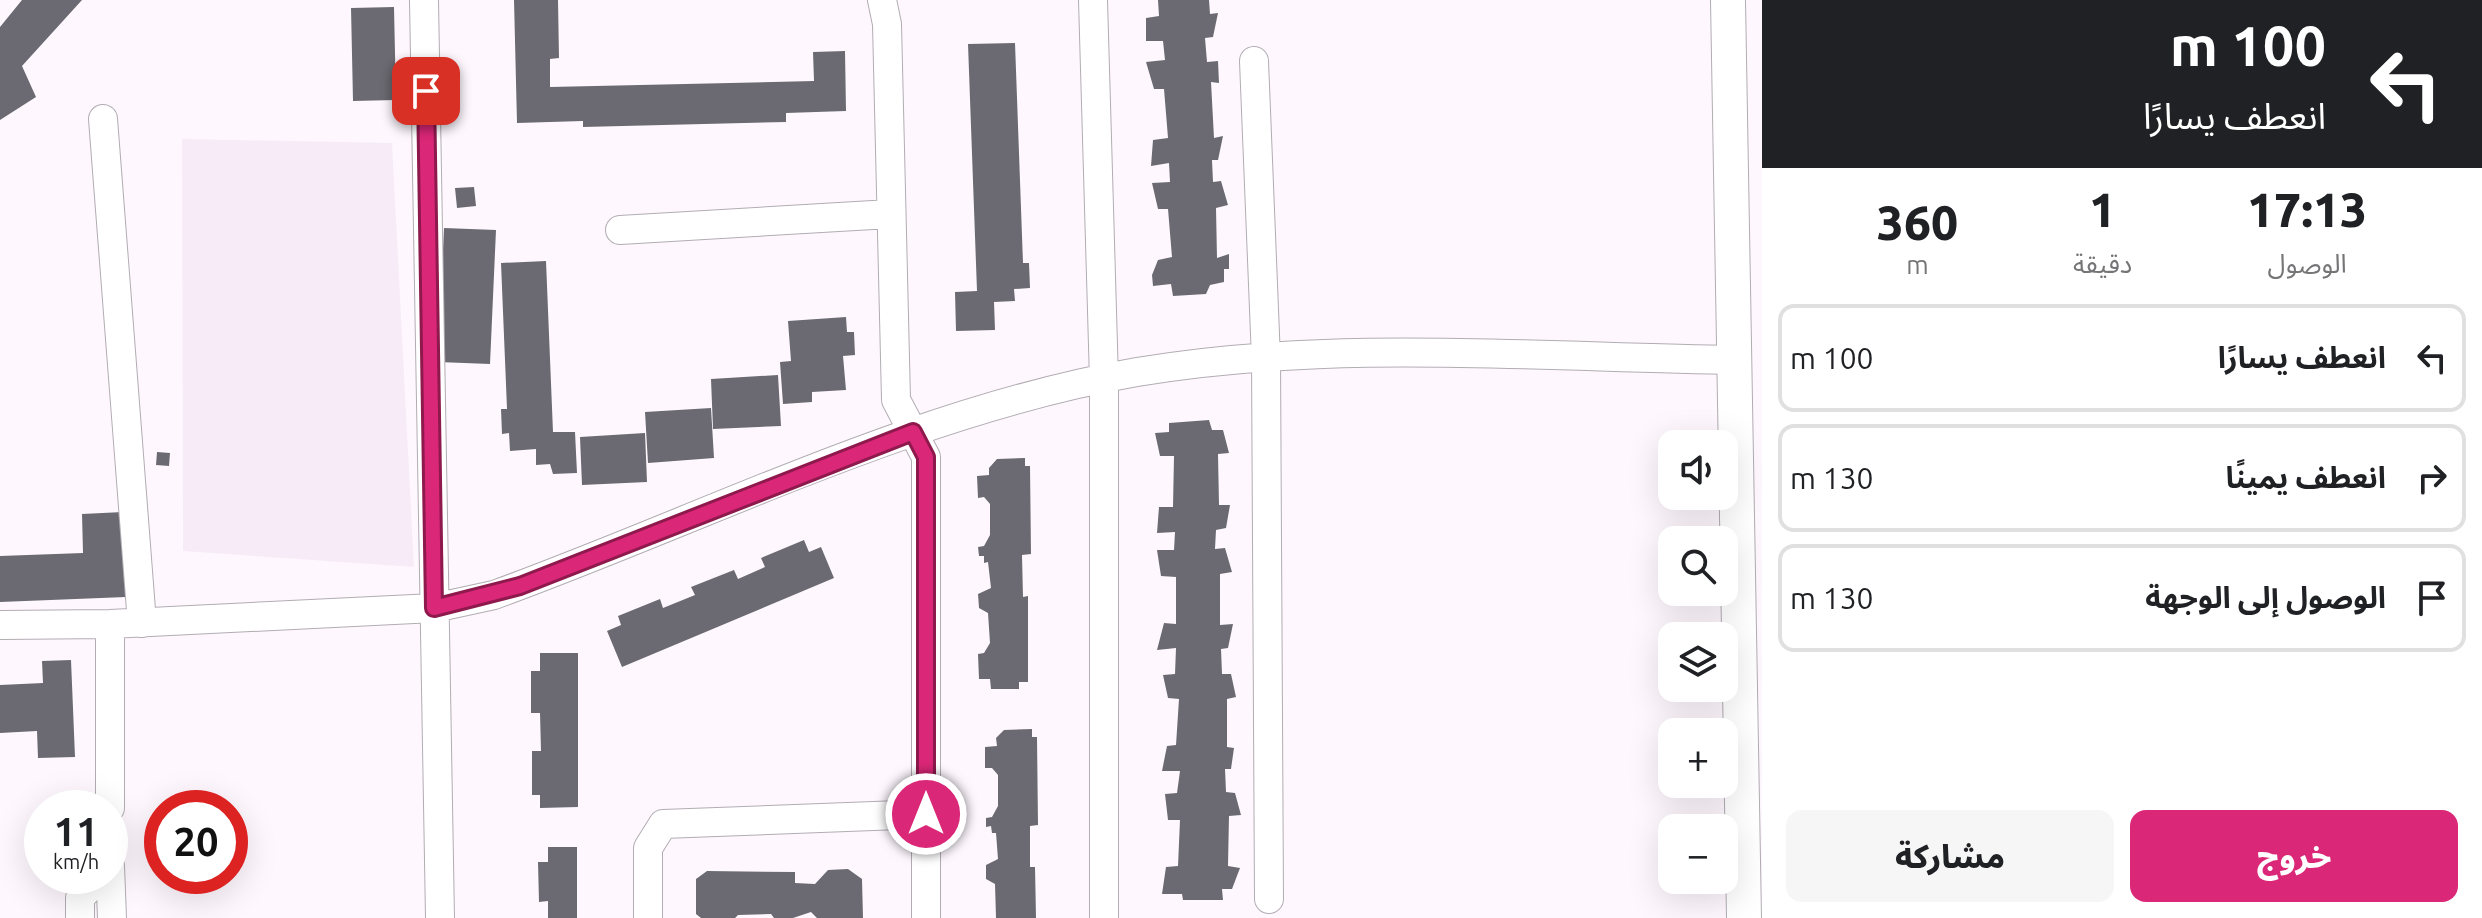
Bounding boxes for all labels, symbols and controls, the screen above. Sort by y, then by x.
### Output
text: 100 m [2170,14,2326,77]
icon: left [2354,32,2458,136]
pin [392,57,460,125]
icon: arrive [404,69,448,113]
text: انعطف يسارًا [2143,95,2326,136]
text: 1 [2089,182,2116,236]
text: 17:13 [2247,182,2367,236]
text: 360 [1877,195,1958,249]
text: دقيقة [2073,249,2132,278]
text: الوصول [2268,249,2347,278]
text: m [1906,250,1929,279]
icon: left [2410,336,2454,380]
text: انعطف يسارًا [2218,340,2386,374]
text: 100 m [1790,341,1874,375]
map controls [1658,430,1738,894]
button: sound [1658,430,1738,510]
icon: right [2410,456,2454,500]
text: انعطف يمينًا [2226,460,2386,494]
text: 130 m [1790,461,1874,495]
button: search [1658,526,1738,606]
icon: arrive [2410,576,2454,620]
text: الوصول إلى الوجهة [2145,580,2386,614]
text: 130 m [1790,581,1874,615]
button: layers [1658,622,1738,702]
button: + [1658,718,1738,798]
position arrow [884,772,968,856]
speed limit sign: 20 [144,790,248,894]
text: 11 [53,809,99,854]
button: مشاركة [1786,810,2114,902]
button: خروج [2130,810,2458,902]
button: − [1658,814,1738,894]
text: km/h [53,850,99,873]

